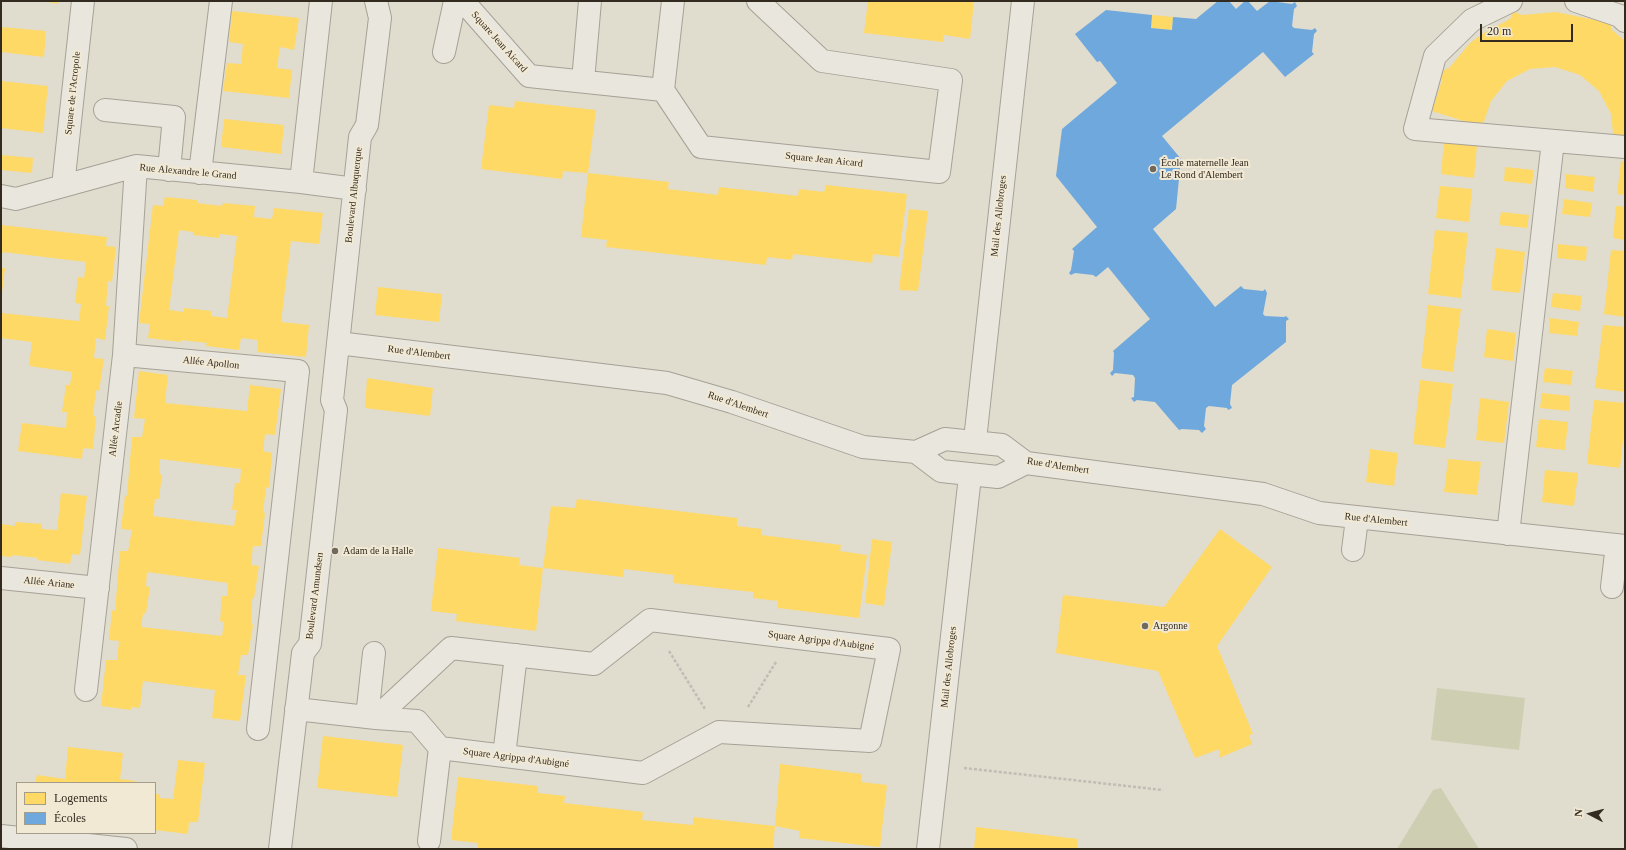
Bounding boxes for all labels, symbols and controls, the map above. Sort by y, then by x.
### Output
street label: Square Jean Aicard [469,9,529,75]
scale bar [1482,16,1575,42]
text: 20 m [1487,24,1511,38]
street label: Square de l'Acropole [63,51,83,135]
street label: Boulevard Albuquerque [343,146,365,244]
street label: Square Jean Aicard [785,150,863,170]
place label: École maternelle Jean Le Rond d'Alembert [1161,157,1249,180]
street label: Rue Alexandre le Grand [139,162,237,182]
marker: École maternelle Jean Le Rond d'Alembert [1148,164,1158,174]
street label: Mail des Allobroges [989,175,1009,257]
street label: Rue d'Alembert [387,343,451,363]
street label: Allée Apollon [182,354,240,372]
street label: Rue d'Alembert [706,389,770,421]
street label: Allée Arcadie [107,401,125,457]
street label: Rue d'Alembert [1026,455,1090,477]
street label: Rue d'Alembert [1344,511,1408,529]
place label: Adam de la Halle [343,545,413,557]
marker: Adam de la Halle [330,546,340,556]
street label: Boulevard Amundsen [304,552,326,640]
street label: Allée Ariane [23,574,75,592]
place label: Argonne [1153,620,1188,632]
marker: Argonne [1140,621,1150,631]
street label: Mail des Allobroges [939,626,959,708]
street label: Square Agrippa d'Aubigné [767,629,875,653]
street label: Square Agrippa d'Aubigné [462,746,570,770]
legend [16,782,156,834]
text: Logements [54,791,107,805]
north arrow [1570,794,1610,834]
text: N [1572,808,1584,817]
text: Écoles [54,811,86,825]

